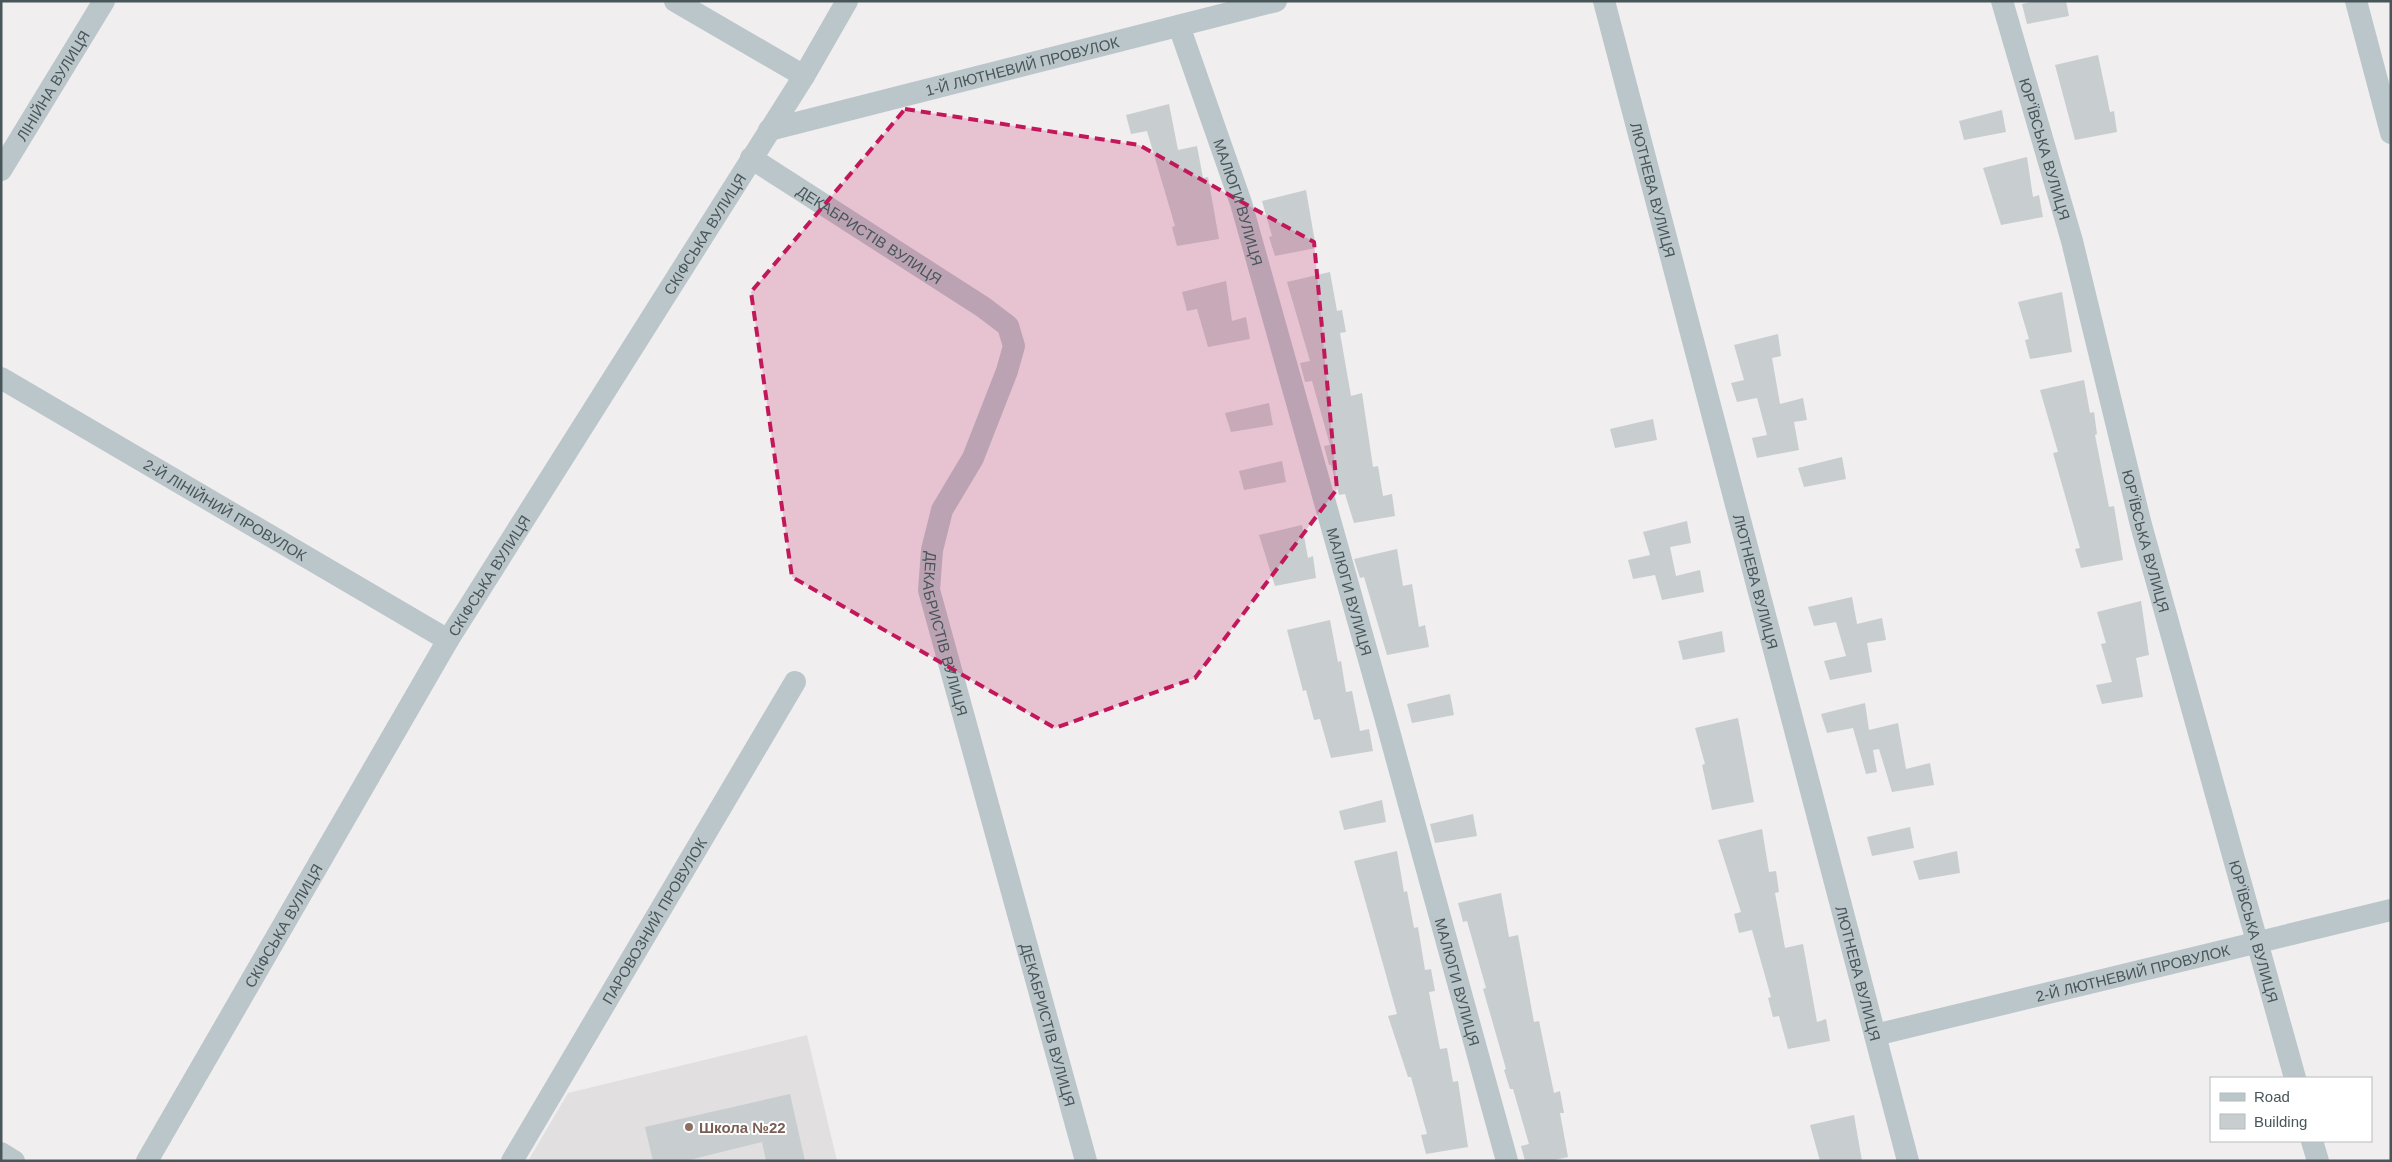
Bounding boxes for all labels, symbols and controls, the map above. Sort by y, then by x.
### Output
street label: ЛІНІЙНА ВУЛИЦЯ [12,27,93,144]
street label: 1-Й ЛЮТНЕВИЙ ПРОВУЛОК [923,33,1121,98]
street label: ЮР’ЇВСЬКА ВУЛИЦЯ [2016,76,2074,222]
street label: ЛЮТНЕВА ВУЛИЦЯ [1628,120,1679,259]
street label: МАЛЮГИ ВУЛИЦЯ [1211,136,1267,267]
street label: СКІФСЬКА ВУЛИЦЯ [660,170,749,298]
street label: ДЕКАБРИСТІВ ВУЛИЦЯ [794,181,945,287]
street label: 2-Й ЛІНІЙНИЙ ПРОВУЛОК [141,455,310,564]
street label: ЮР’ЇВСЬКА ВУЛИЦЯ [2119,468,2173,614]
street label: СКІФСЬКА ВУЛИЦЯ [444,512,533,639]
street label: ЛЮТНЕВА ВУЛИЦЯ [1730,512,1782,651]
street label: МАЛЮГИ ВУЛИЦЯ [1324,526,1376,657]
street label: ДЕКАБРИСТІВ ВУЛИЦЯ [920,551,972,718]
street label: ПАРОВОЗНИЙ ПРОВУЛОК [598,834,710,1007]
street label: ЮР’ЇВСЬКА ВУЛИЦЯ [2226,858,2282,1004]
street label: СКІФСЬКА ВУЛИЦЯ [241,861,325,990]
street label: ЛЮТНЕВА ВУЛИЦЯ [1833,904,1885,1043]
street label: МАЛЮГИ ВУЛИЦЯ [1432,916,1483,1048]
street label: ДЕКАБРИСТІВ ВУЛИЦЯ [1018,941,1079,1108]
street label: 2-Й ЛЮТНЕВИЙ ПРОВУЛОК [2034,941,2232,1004]
legend [2210,1077,2372,1142]
text: Road [2254,1088,2290,1105]
text: Building [2254,1113,2307,1130]
place label: Школа №22 [699,1119,786,1136]
marker: Школа №22 [683,1121,695,1133]

